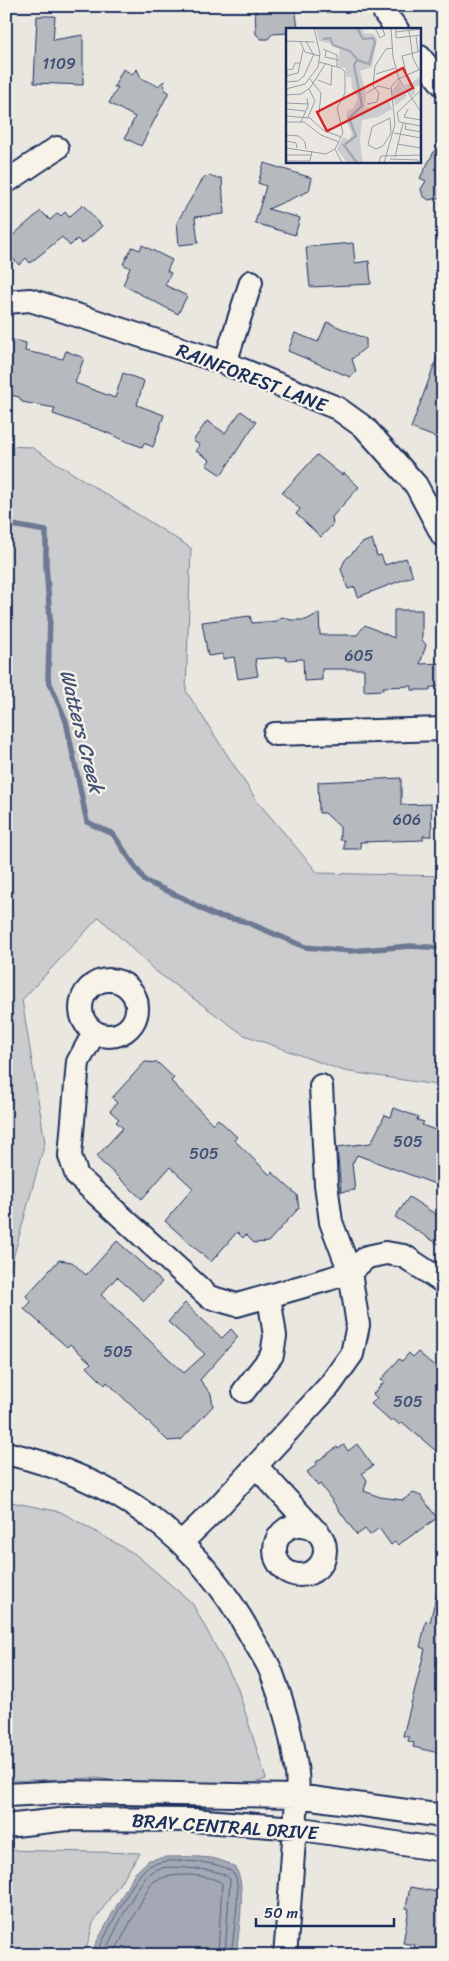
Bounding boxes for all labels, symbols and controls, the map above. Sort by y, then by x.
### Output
inset map [286,28,422,162]
house number: 1109 [42,49,76,78]
street label: RAINFOREST LANE [172,334,333,422]
house number: 605 [345,641,374,670]
water label: Watters Creek [49,666,114,799]
house number: 606 [393,805,421,834]
house number: 505 [393,1127,423,1156]
house number: 505 [189,1139,219,1168]
house number: 505 [103,1337,133,1366]
house number: 505 [393,1387,423,1416]
street label: BRAY CENTRAL DRIVE [131,1804,321,1850]
scale bar [256,1896,394,1928]
text: 50 m [264,1900,299,1926]

